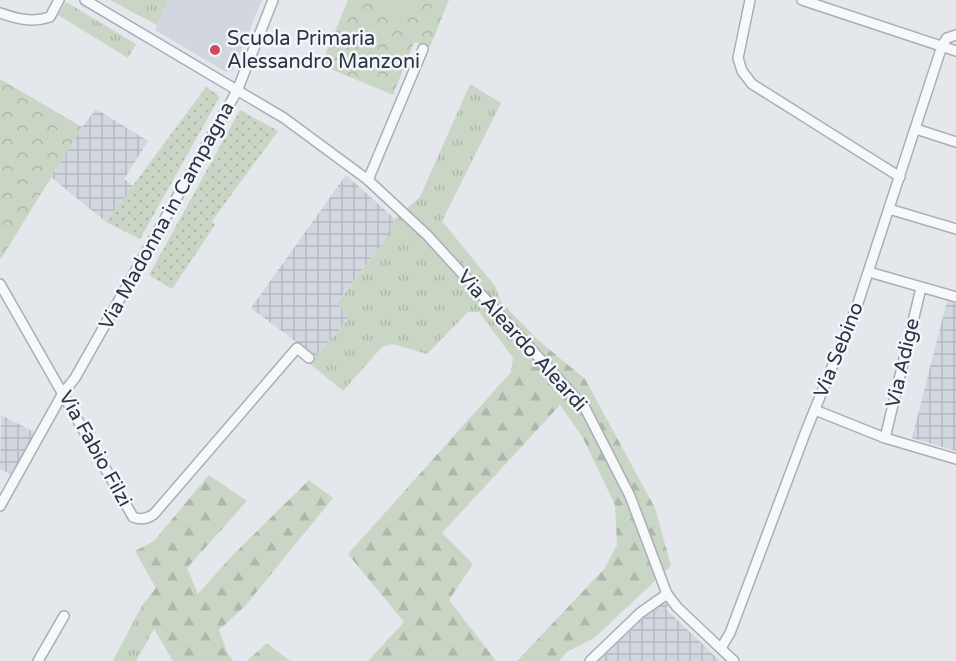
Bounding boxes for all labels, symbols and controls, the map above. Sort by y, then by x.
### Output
place label: Scuola Primaria Alessandro Manzoni [227,27,420,74]
marker: Scuola Primaria Alessandro Manzoni [208,43,222,57]
street label: Via Madonna in Campagna [94,98,240,334]
street label: Via Aleardo Aleardi [452,265,592,417]
street label: Via Sebino [809,299,869,401]
street label: Via Adige [881,316,925,410]
street label: Via Fabio Filzi [53,387,137,511]

